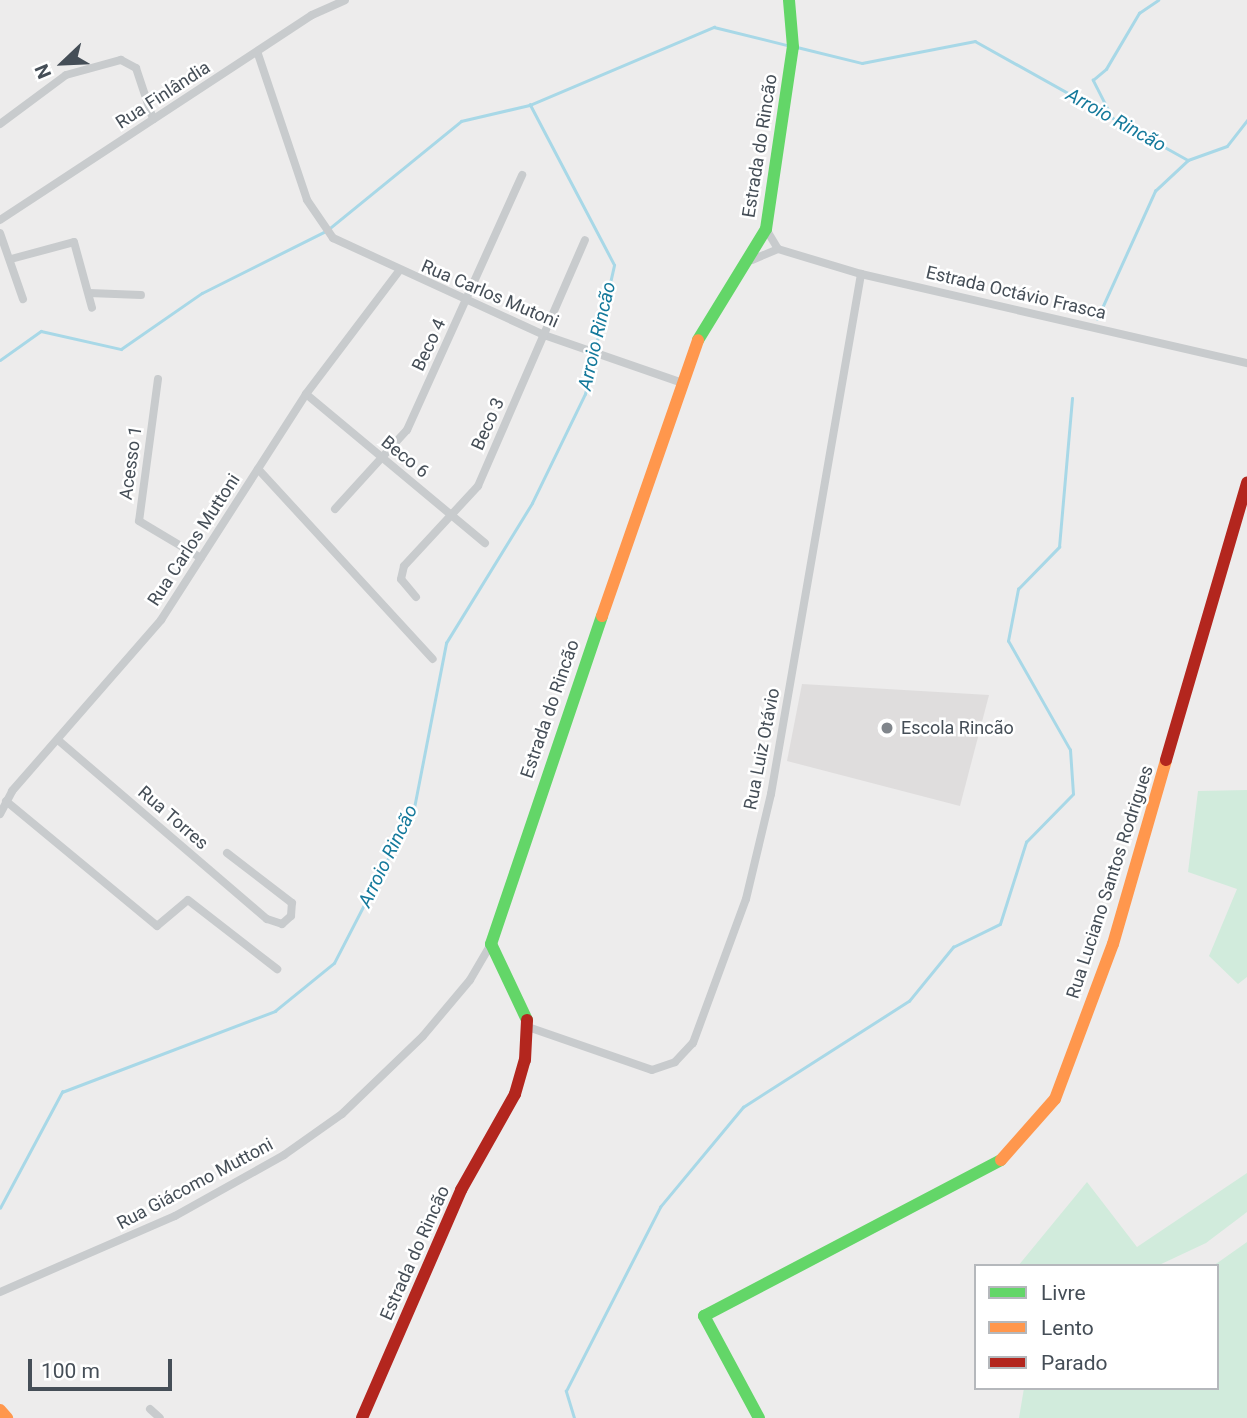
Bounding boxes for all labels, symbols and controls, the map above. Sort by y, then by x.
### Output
north arrow [28,28,98,98]
street label: Rua Finlândia [112,57,214,133]
text: N [30,61,56,82]
street label: Estrada do Rincão [738,73,782,219]
water label: Arroio Rincão [1062,83,1170,157]
street label: Rua Carlos Mutoni [418,255,562,333]
street label: Estrada Octávio Frasca [924,262,1108,324]
water label: Arroio Rincão [573,280,621,392]
street label: Beco 4 [408,315,450,375]
street label: Beco 3 [467,394,509,454]
street label: Acesso 1 [115,425,147,501]
street label: Beco 6 [377,431,433,483]
street label: Rua Carlos Muttoni [143,470,245,610]
street label: Estrada do Rincão [516,637,584,781]
street label: Rua Luiz Otávio [740,686,784,812]
place label: Escola Rincão [901,717,1014,739]
marker: Escola Rincão [879,720,895,736]
street label: Rua Luciano Santos Rodrigues [1062,763,1158,1001]
street label: Rua Torres [133,782,213,854]
water label: Arroio Rincão [353,801,423,911]
street label: Rua Giácomo Muttoni [113,1134,277,1234]
street label: Estrada do Rincão [376,1182,454,1324]
legend [974,1264,1219,1390]
text: Livre [1041,1281,1086,1305]
text: Lento [1041,1316,1094,1340]
scale bar [32,1344,175,1388]
text: Parado [1041,1351,1108,1375]
text: 100 m [41,1359,100,1383]

